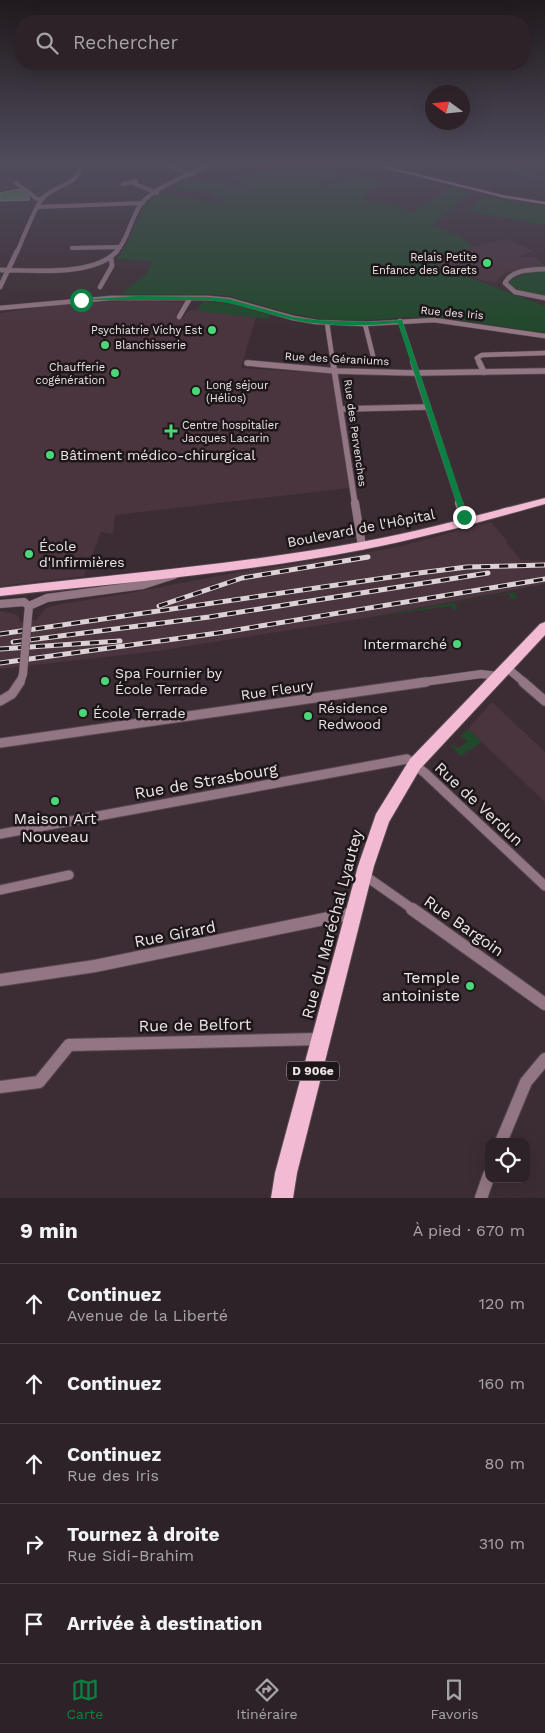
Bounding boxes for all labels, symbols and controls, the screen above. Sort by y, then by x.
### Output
search box [15,15,530,70]
icon: search [33,29,61,57]
text: Rechercher [73,31,178,54]
north arrow [425,85,470,130]
place label: Relais Petite Enfance des Garets [372,251,477,277]
marker: Relais Petite Enfance des Garets [481,257,493,269]
route start [70,289,93,312]
street label: Rue des Iris [420,304,484,322]
place label: Psychiatrie Vichy Est [91,324,202,337]
marker: Psychiatrie Vichy Est [206,324,218,336]
marker: Blanchisserie [99,339,111,351]
place label: Blanchisserie [115,339,186,352]
street label: Rue des Géraniums [284,350,390,368]
place label: Chaufferie cogénération [36,361,105,387]
marker: Chaufferie cogénération [109,367,121,379]
street label: Rue des Pervenches [341,378,369,488]
place label: Long séjour (Hélios) [206,379,269,405]
marker: Long séjour (Hélios) [190,385,202,397]
place label: Centre hospitalier Jacques Lacarin [182,419,279,445]
marker: Centre hospitalier Jacques Lacarin [164,424,178,438]
place label: Bâtiment médico-chirurgical [60,447,256,463]
marker: Bâtiment médico-chirurgical [44,449,56,461]
street label: Boulevard de l'Hôpital [286,506,437,550]
route end [453,506,476,529]
place label: École d'Infirmières [39,538,125,570]
marker: École d'Infirmières [23,548,35,560]
place label: Intermarché [363,636,447,652]
marker: Intermarché [451,638,463,650]
place label: Spa Fournier by École Terrade [115,665,223,697]
marker: Spa Fournier by École Terrade [99,675,111,687]
street label: Rue Fleury [240,677,315,703]
place label: Résidence Redwood [318,700,388,732]
place label: École Terrade [93,705,186,721]
marker: École Terrade [77,707,89,719]
marker: Résidence Redwood [302,710,314,722]
street label: Rue de Verdun [431,758,527,850]
street label: Rue de Strasbourg [133,759,279,803]
marker: Maison Art Nouveau [49,795,61,807]
place label: Maison Art Nouveau [14,809,97,846]
street label: Rue du Maréchal Lyautey [298,827,367,1021]
street label: Rue Bargoin [420,892,508,960]
street label: Rue Girard [133,917,217,951]
place label: Temple antoiniste [382,968,460,1005]
marker: Temple antoiniste [464,980,476,992]
street label: Rue de Belfort [138,1015,252,1035]
road number: D 906e [287,1062,339,1080]
map controls [485,1138,530,1183]
button: locate [485,1138,530,1183]
text: 9 min [20,1218,78,1243]
text: À pied · 670 m [413,1221,525,1240]
text: Continuez [67,1283,161,1306]
icon: ahead [20,1290,48,1318]
text: 120 m [479,1294,525,1313]
text: Avenue de la Liberté [67,1306,228,1325]
icon: ahead [20,1370,48,1398]
text: Continuez [67,1372,161,1395]
text: 160 m [478,1374,525,1393]
text: Continuez [67,1443,161,1466]
icon: ahead [20,1450,48,1478]
text: 80 m [484,1454,525,1473]
text: Rue des Iris [67,1466,159,1485]
text: Tournez à droite [67,1523,219,1546]
icon: right [20,1530,48,1558]
text: 310 m [479,1534,525,1553]
text: Rue Sidi-Brahim [67,1546,194,1565]
icon: arrive [20,1610,48,1638]
text: Arrivée à destination [67,1612,262,1635]
tab: Carte [67,1676,103,1722]
tab: Itinéraire [236,1676,297,1722]
tab: Favoris [430,1676,479,1722]

